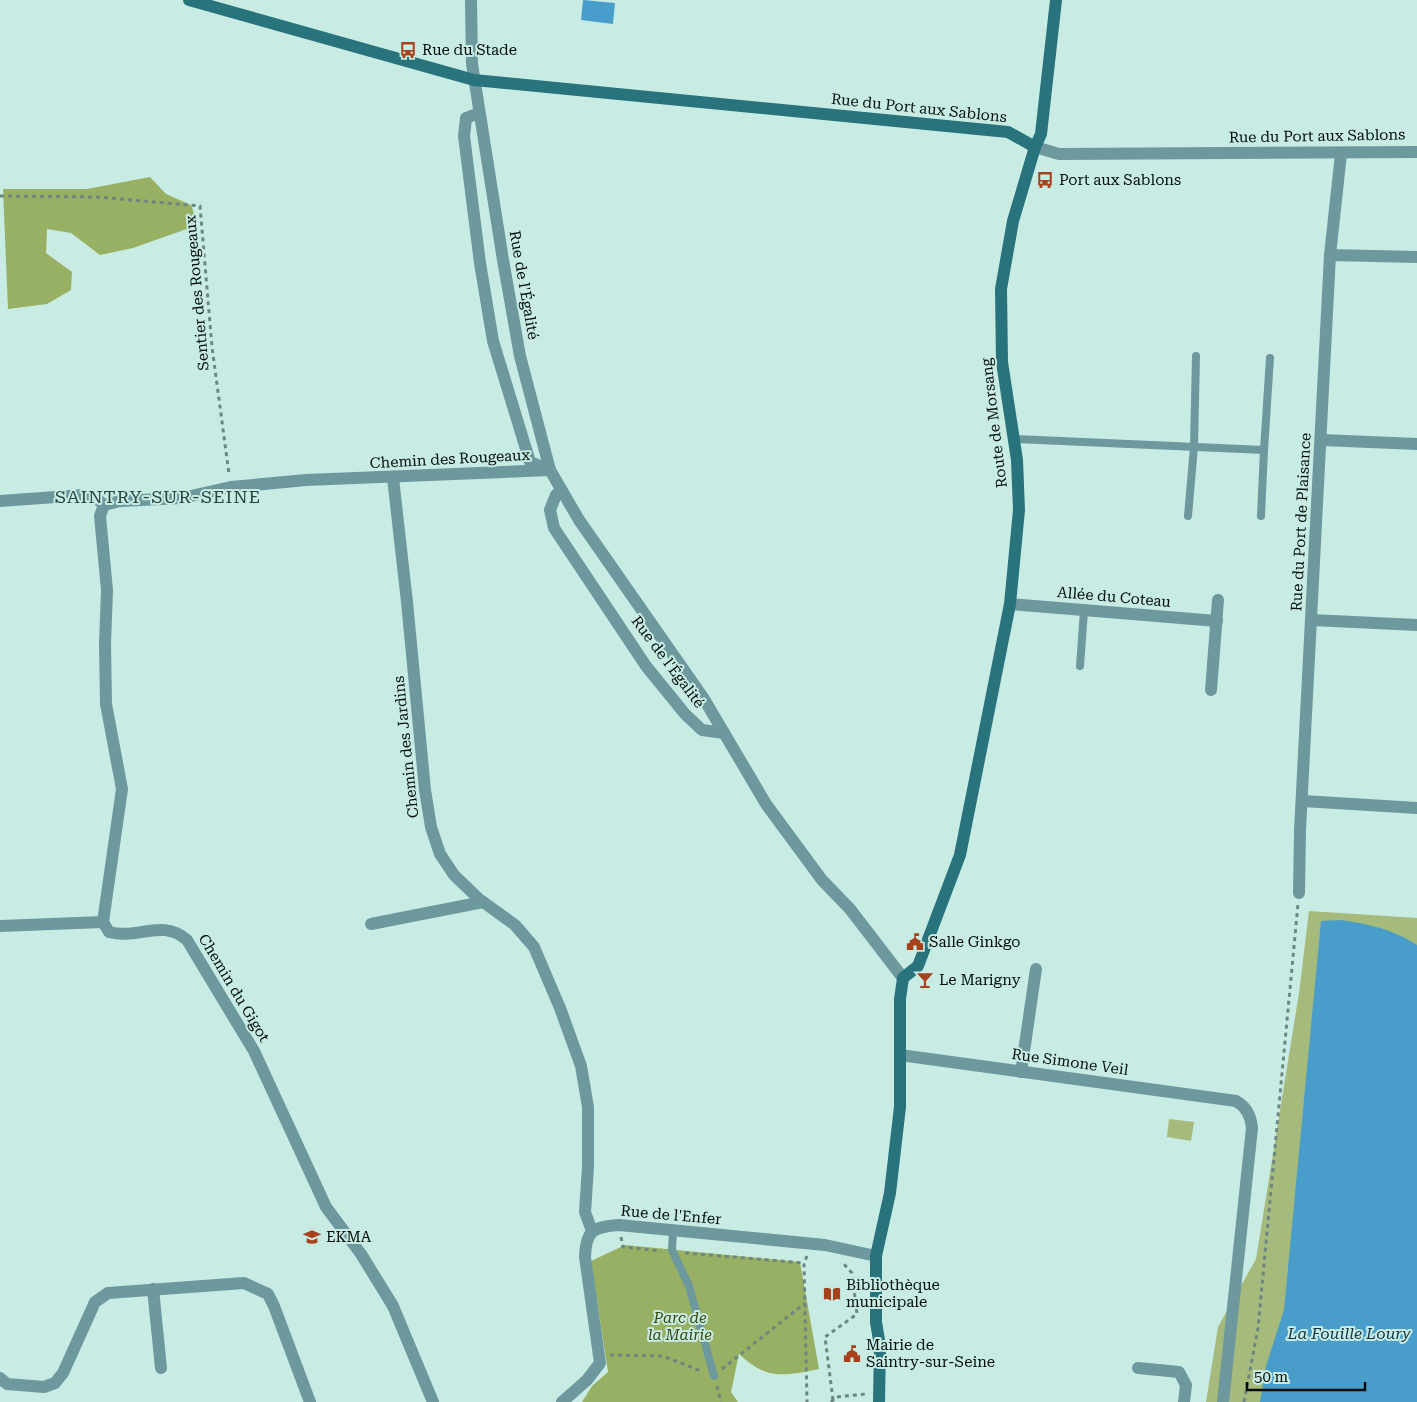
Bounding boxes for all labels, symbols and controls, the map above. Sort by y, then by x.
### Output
bus stop icon: Rue du Stade [398,40,418,60]
place label: Rue du Stade [422,41,517,59]
street label: Rue du Port aux Sablons [830,90,1008,126]
street label: Rue du Port aux Sablons [1229,125,1405,147]
bus stop icon: Port aux Sablons [1035,170,1055,190]
place label: Port aux Sablons [1059,171,1181,189]
street label: Sentier des Rougeaux [181,214,213,372]
street label: Rue de l'Égalité [506,229,542,341]
street label: Route de Morsang [977,357,1011,489]
street label: Rue du Port de Plaisance [1287,432,1315,612]
street label: Chemin des Rougeaux [369,446,531,472]
district label: SAINTRY-SUR-SEINE [55,486,261,507]
street label: Allée du Coteau [1056,583,1172,611]
street label: Rue de l'Égalité [628,612,708,712]
street label: Chemin des Jardins [390,675,422,819]
street label: Chemin du Gigot [195,931,274,1046]
public building icon: Salle Ginkgo [905,932,925,952]
place label: Salle Ginkgo [929,933,1020,951]
bar icon: Le Marigny [915,970,935,990]
place label: Le Marigny [939,971,1021,989]
street label: Rue Simone Veil [1011,1045,1130,1079]
street label: Rue de l'Enfer [620,1202,722,1228]
school or university icon: EKMA [302,1227,322,1247]
place label: EKMA [326,1228,372,1246]
place label: Bibliothèque municipale [846,1276,940,1311]
library icon: Bibliothèque municipale [822,1284,842,1304]
park label: Parc de la Mairie [648,1309,712,1344]
water label: La Fouille Loury [1286,1324,1411,1343]
place label: Mairie de Saintry-sur-Seine [866,1336,995,1371]
public building icon: Mairie de Saintry-sur-Seine [842,1344,862,1364]
scale bar [1247,1360,1364,1392]
text: 50 m [1254,1368,1289,1386]

